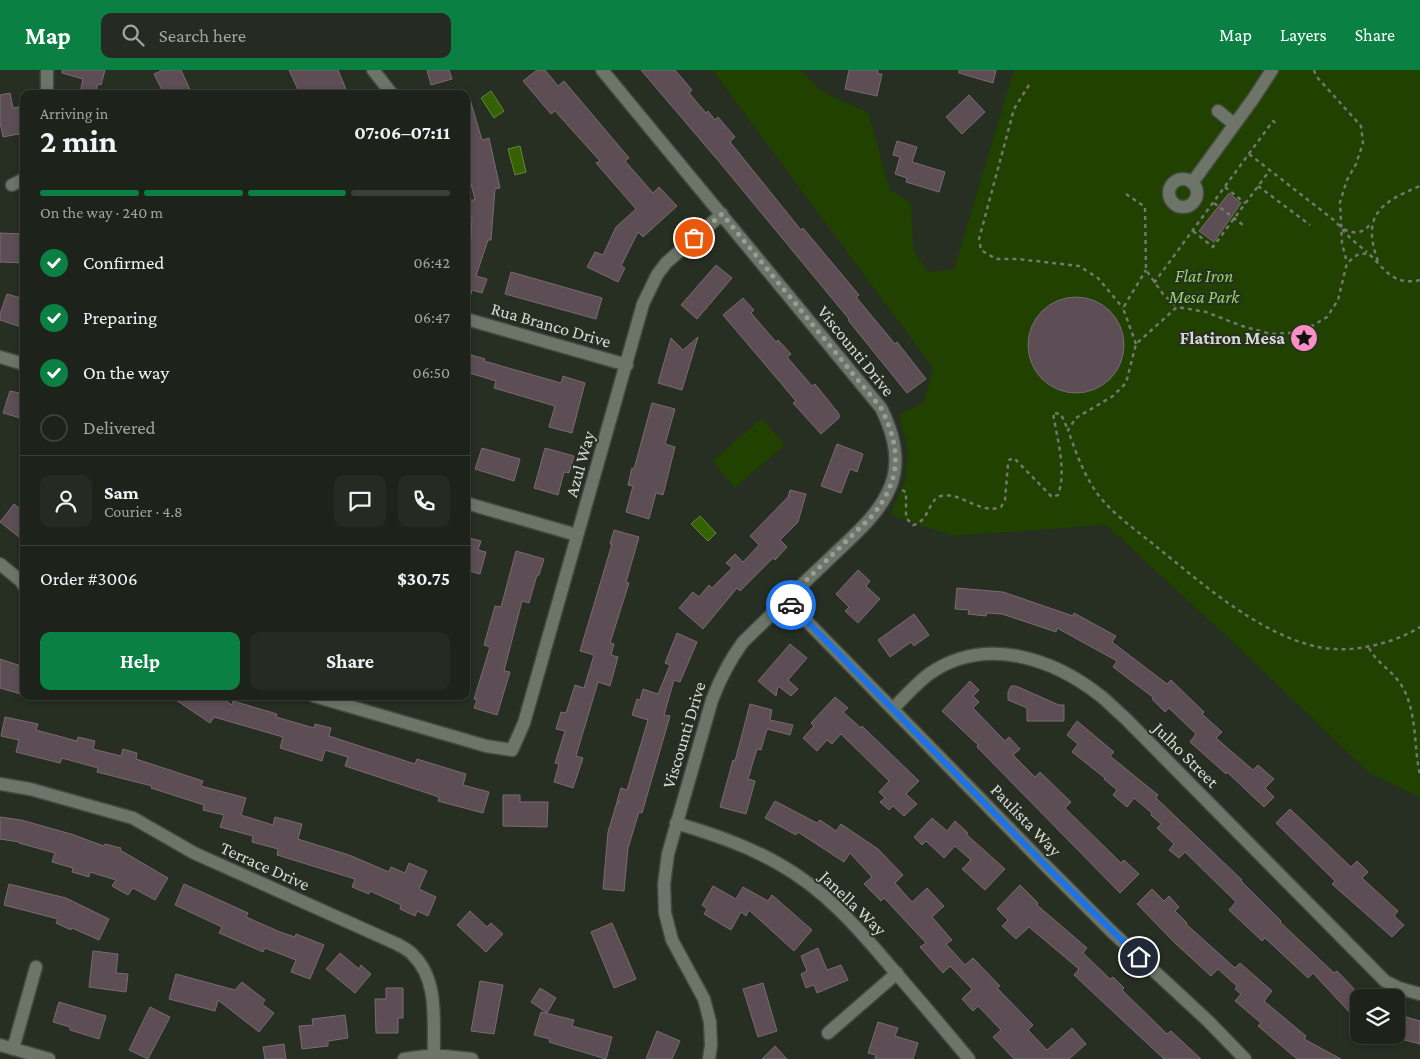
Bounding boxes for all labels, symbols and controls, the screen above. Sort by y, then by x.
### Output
search box [101,13,451,58]
icon: search [119,21,147,49]
text: Map [25,22,71,49]
text: Search here [159,25,246,46]
text: Map [1219,25,1252,45]
text: Layers [1280,25,1327,45]
text: Share [1355,25,1395,45]
text: Arriving in [40,105,108,122]
text: 07:06–07:11 [354,122,450,143]
text: 2 min [40,123,117,159]
text: On the way · 240 m [40,204,163,221]
pin [673,217,715,259]
icon: bag [680,224,708,252]
icon: check [40,249,68,277]
text: Confirmed [83,252,164,273]
text: 06:42 [414,254,450,271]
park label: Flat Iron Mesa Park [1168,266,1240,307]
street label: Rua Branco Drive [489,298,613,352]
street label: Viscounti Drive [813,302,899,400]
icon: check [40,304,68,332]
text: Preparing [83,307,157,328]
text: 06:47 [414,309,450,326]
place icon: Flatiron Mesa [1289,323,1319,353]
place label: Flatiron Mesa [1180,328,1285,348]
icon: check [40,359,68,387]
text: On the way [83,362,169,383]
text: 06:50 [413,364,450,381]
text: Delivered [83,417,156,438]
street label: Azul Way [561,428,599,499]
button: person [40,475,92,527]
button: chat [334,475,386,527]
button: phone [398,475,450,527]
text: Sam [104,482,139,503]
text: Courier · 4.8 [104,503,183,520]
text: Order #3006 [40,568,138,589]
text: $30.75 [397,568,450,589]
courier [766,580,816,630]
icon: car [777,591,805,619]
button: Help [40,632,240,690]
button: Share [250,632,450,690]
street label: Viscounti Drive [658,679,710,791]
street label: Julho Street [1148,717,1223,792]
street label: Paulista Way [987,780,1066,861]
street label: Terrace Drive [217,837,313,895]
street label: Janella Way [814,865,891,940]
pin [1118,936,1160,978]
icon: home [1125,943,1153,971]
map controls [1350,989,1405,1044]
button: layers [1350,989,1405,1044]

